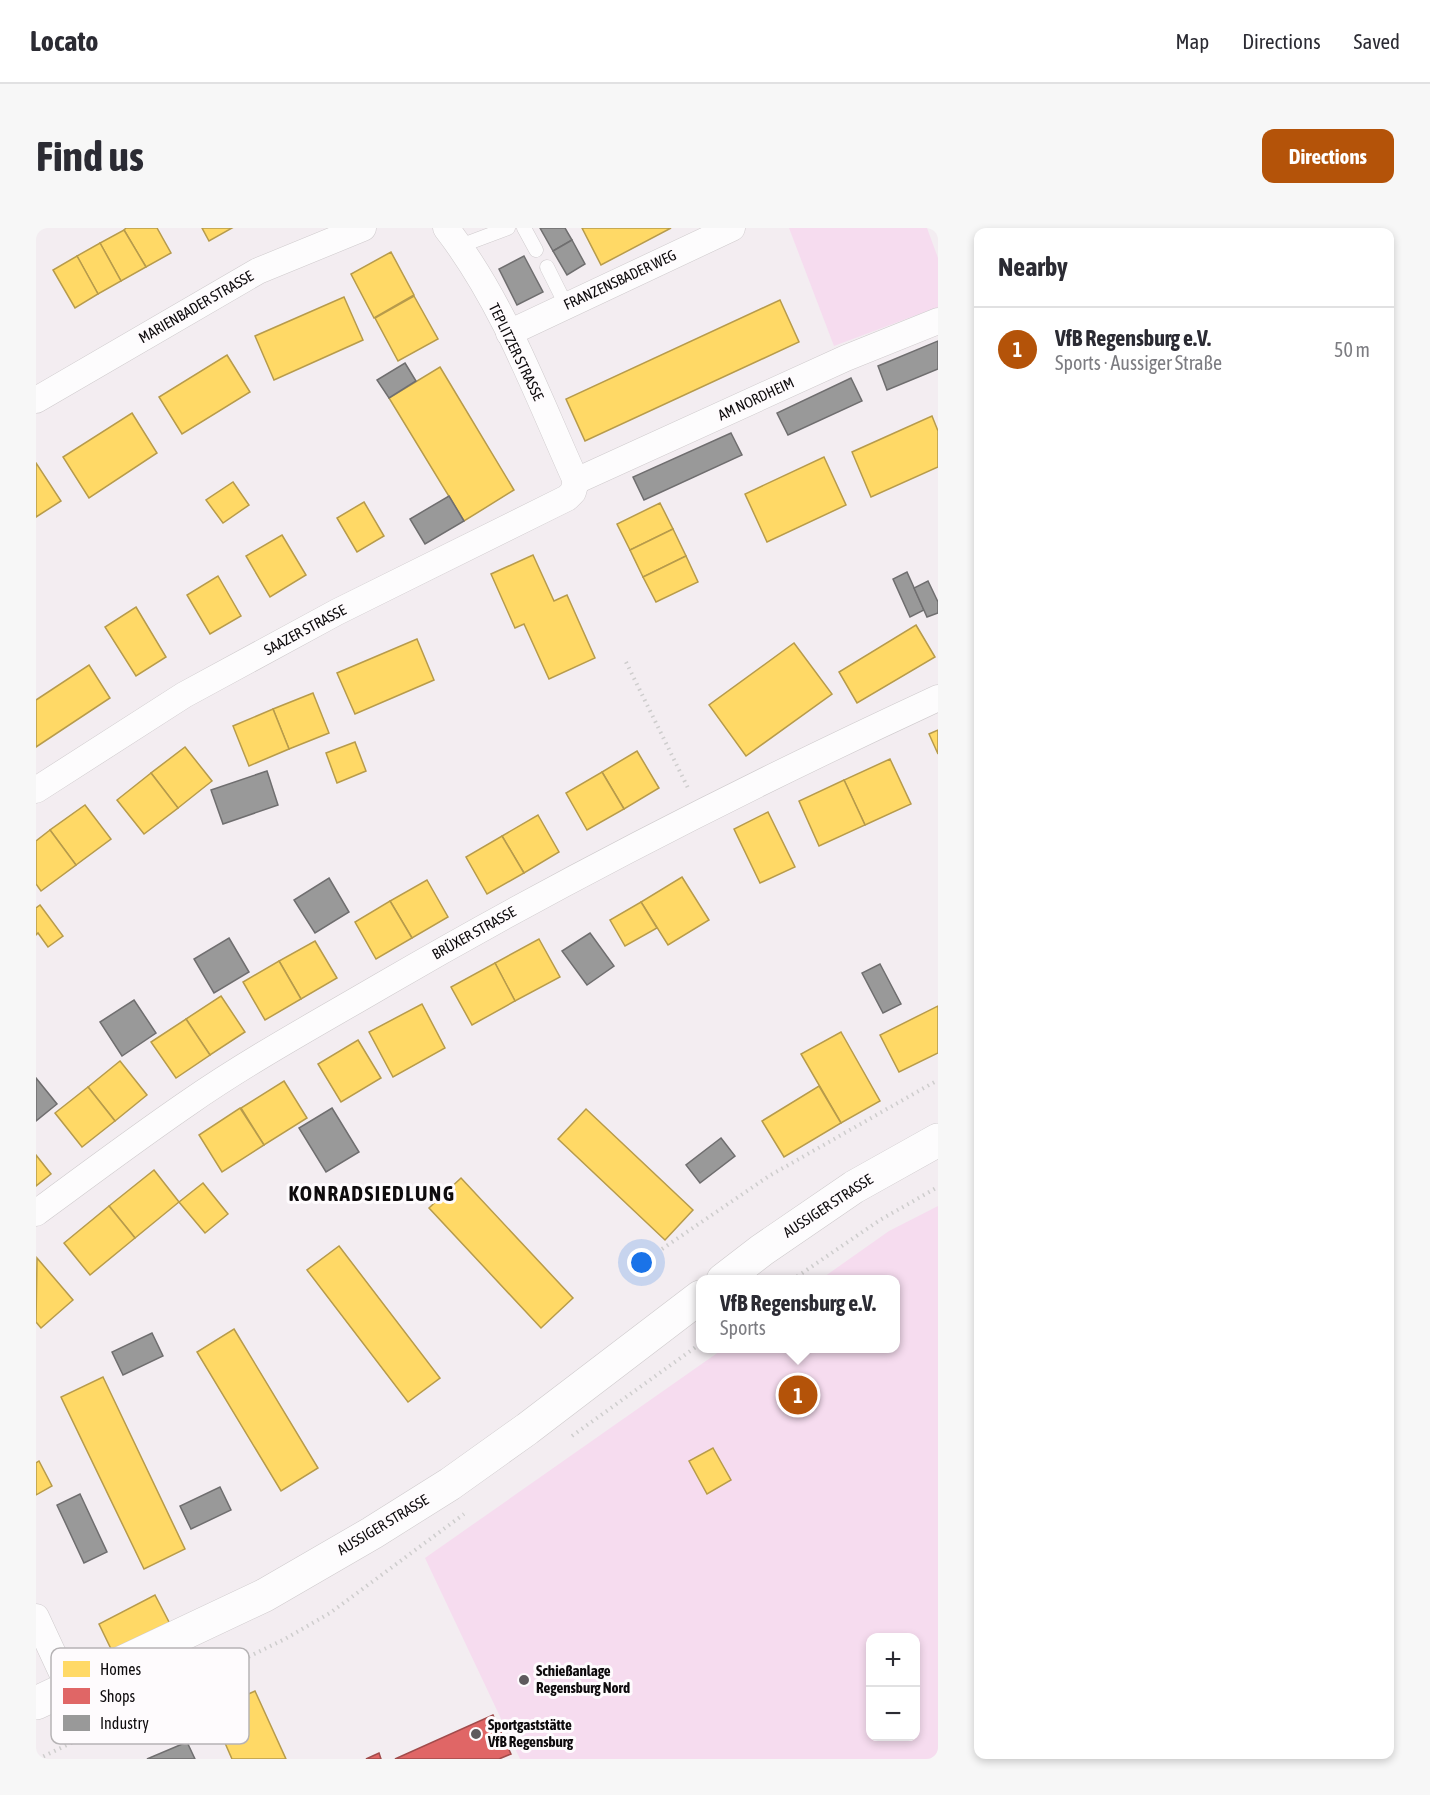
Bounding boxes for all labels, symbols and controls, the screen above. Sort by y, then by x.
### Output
text: Locato [30,25,98,57]
text: Map [1175,29,1209,53]
text: Directions [1242,29,1321,53]
text: Saved [1354,29,1400,53]
button: Directions [1262,129,1394,183]
text: Find us [36,132,144,180]
street label: FRANZENSBADER WEG [561,246,679,313]
text: Nearby [998,252,1068,282]
street label: MARIENBADER STRASSE [135,267,257,346]
street label: TEPLITZER STRASSE [486,300,548,404]
text: VfB Regensburg e.V. [1055,325,1211,351]
text: 1 [1013,338,1022,361]
text: 50 m [1334,338,1370,361]
text: Sports · Aussiger Straße [1055,351,1222,374]
street label: AM NORDHEIM [715,374,797,424]
street label: SAAZER STRASSE [261,601,349,658]
street label: BRÜXER STRASSE [429,902,519,963]
street label: AUSSIGER STRASSE [780,1170,876,1241]
district label: KONRADSIEDLUNG [289,1181,455,1205]
your location [627,1248,656,1277]
popup [696,1275,900,1353]
text: VfB Regensburg e.V. [720,1290,876,1316]
text: Sports [720,1316,766,1339]
pin: 1 [778,1372,818,1418]
street label: AUSSIGER STRASSE [334,1490,432,1558]
map controls [866,1633,920,1741]
button: + [866,1633,920,1687]
legend [51,1648,249,1744]
text: Homes [100,1660,142,1678]
place label: Schießanlage Regensburg Nord [536,1662,630,1696]
marker: Schießanlage Regensburg Nord [517,1673,531,1687]
text: Shops [100,1687,136,1706]
button: − [866,1687,920,1741]
text: Industry [100,1714,149,1733]
place label: Sportgaststätte VfB Regensburg [487,1716,574,1750]
marker: Sportgaststätte VfB Regensburg [469,1727,483,1741]

